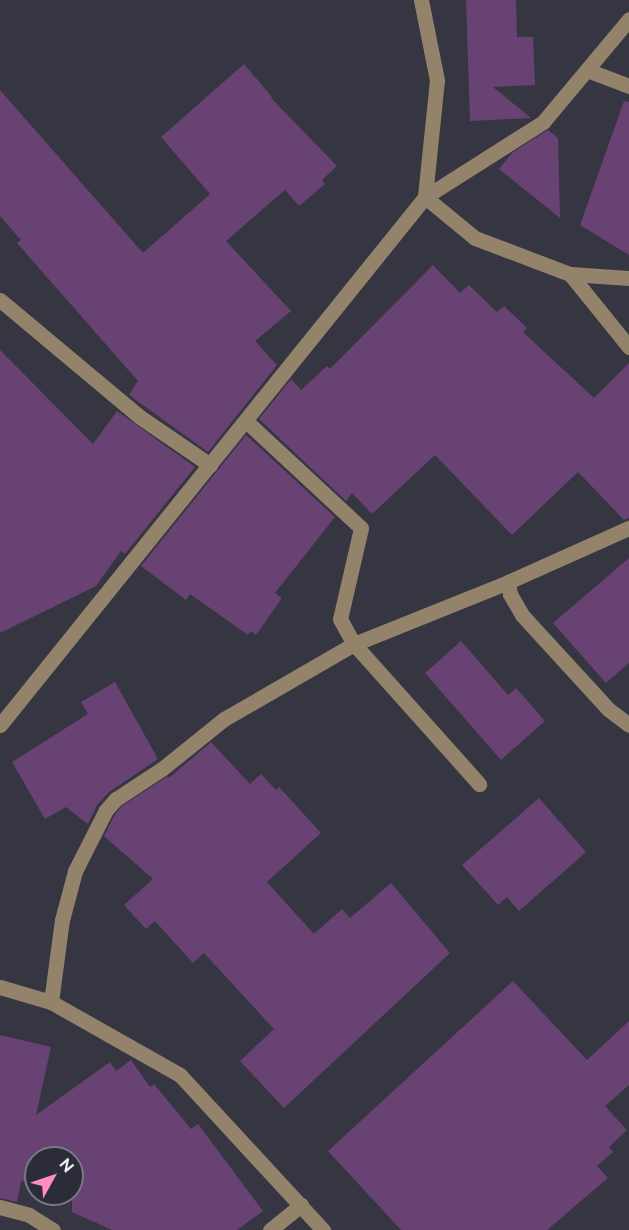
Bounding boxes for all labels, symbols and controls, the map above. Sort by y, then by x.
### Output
north arrow [24,1146,84,1206]
text: N [55,1155,78,1176]

